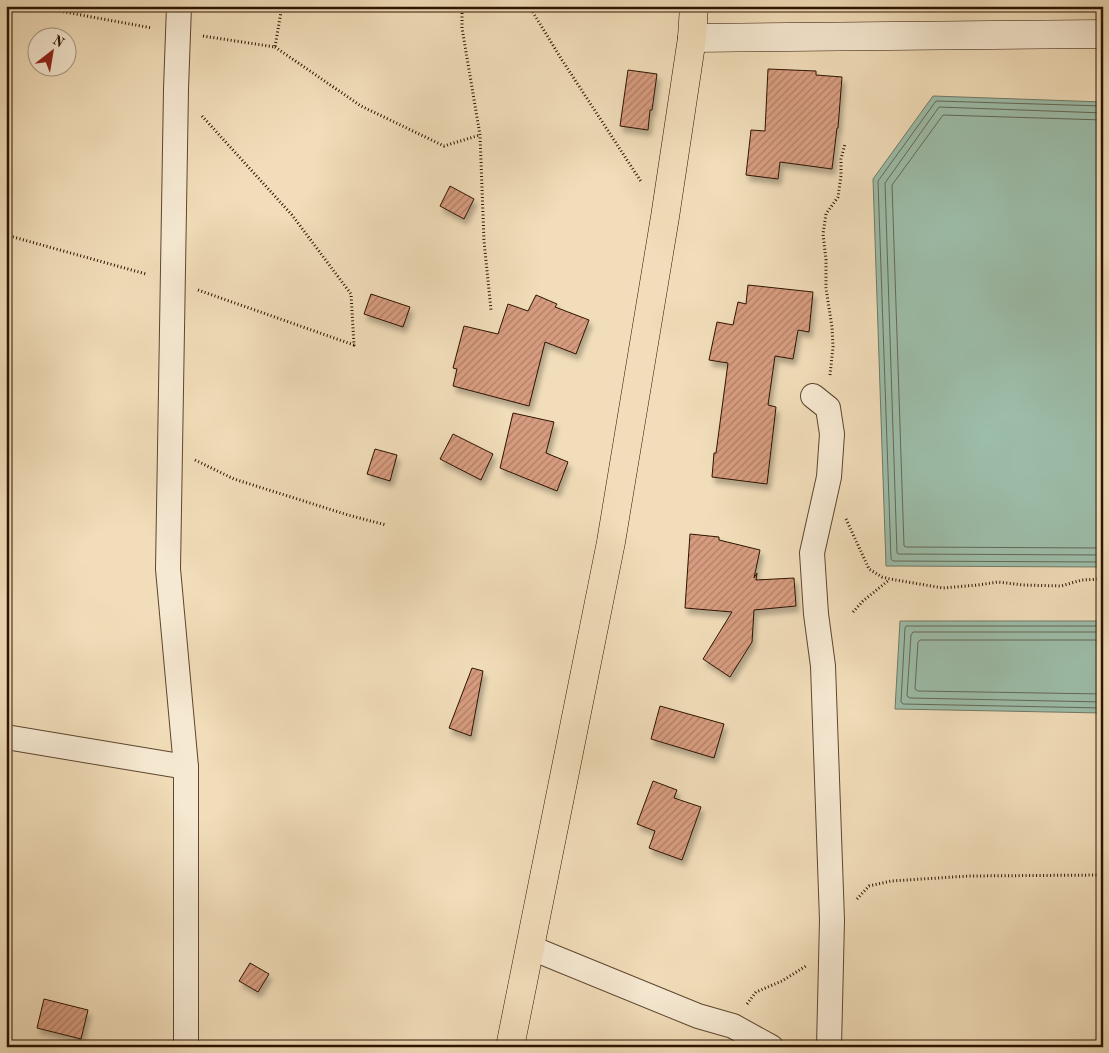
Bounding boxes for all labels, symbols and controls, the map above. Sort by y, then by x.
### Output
north arrow [28,28,78,78]
text: N [50,33,67,51]

